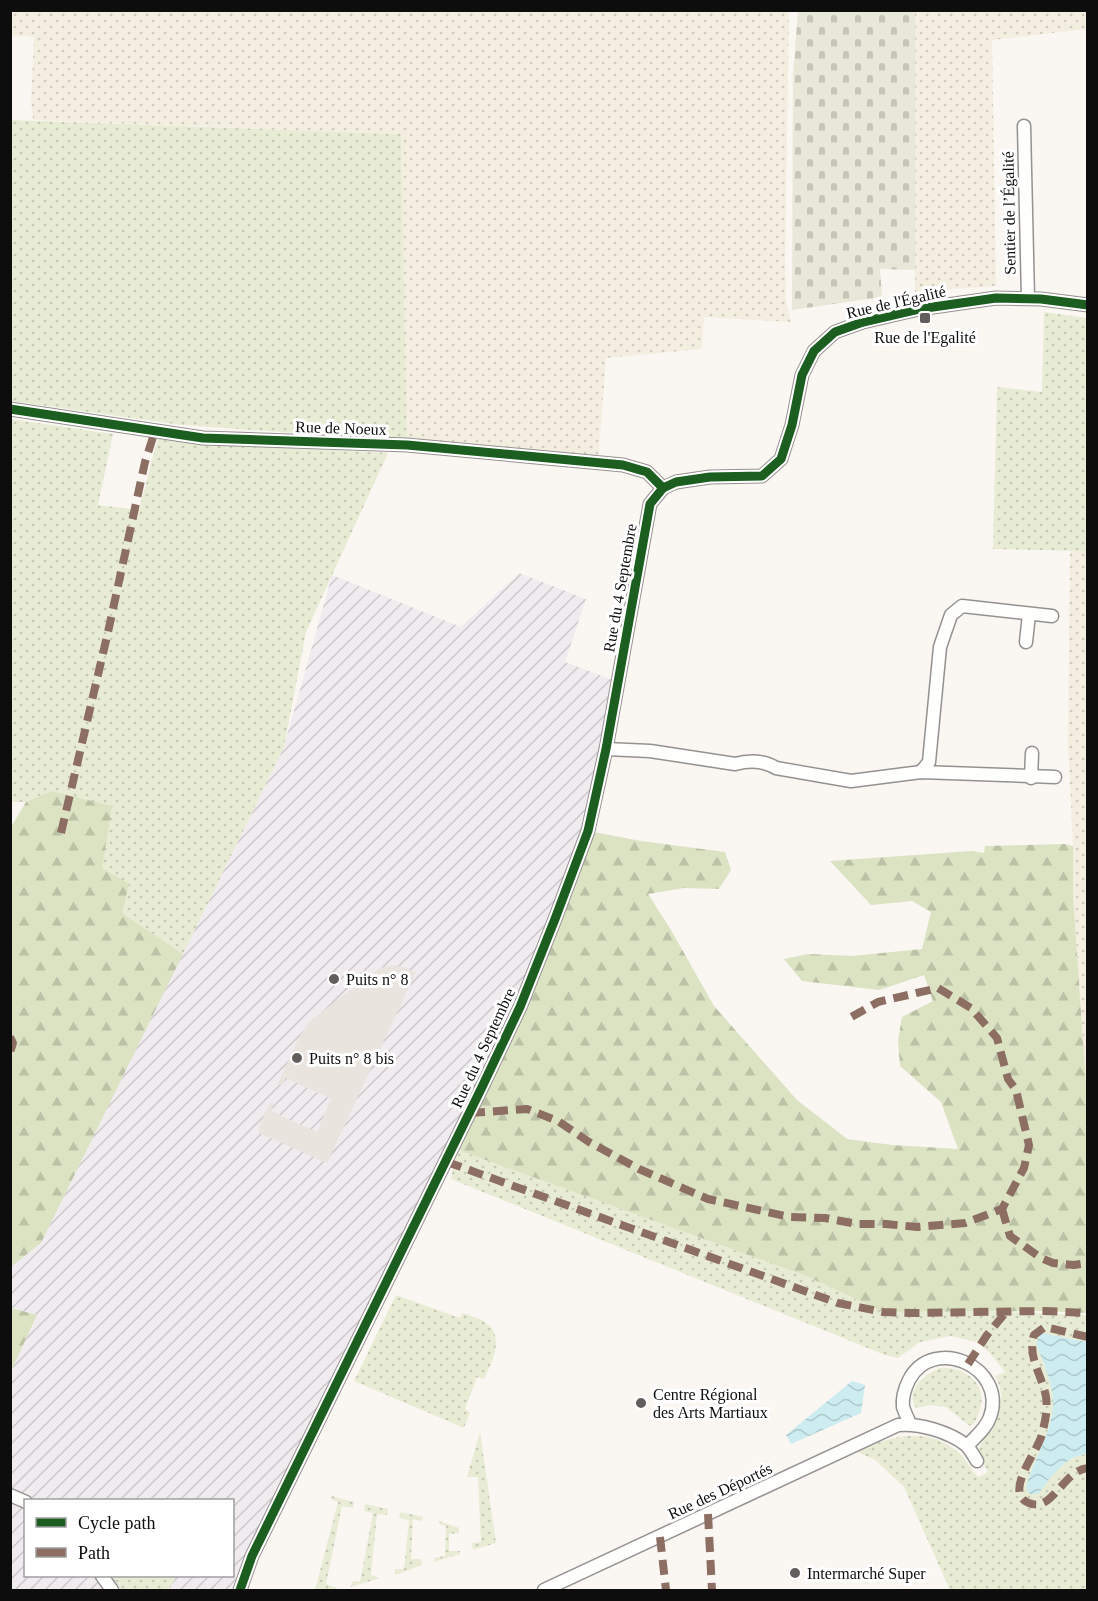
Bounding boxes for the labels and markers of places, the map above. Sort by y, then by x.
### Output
marker: Rue de l'Egalité [918,311,932,325]
place label: Rue de l'Egalité [874,329,976,347]
place label: Puits n° 8 [346,971,408,988]
marker: Puits n° 8 [327,972,341,986]
place label: Puits n° 8 bis [309,1050,394,1067]
marker: Puits n° 8 bis [290,1051,304,1065]
place label: Centre Régional des Arts Martiaux [653,1386,768,1421]
marker: Centre Régional des Arts Martiaux [634,1396,648,1410]
place label: Intermarché Super [807,1565,926,1583]
marker: Intermarché Super [788,1566,802,1580]

